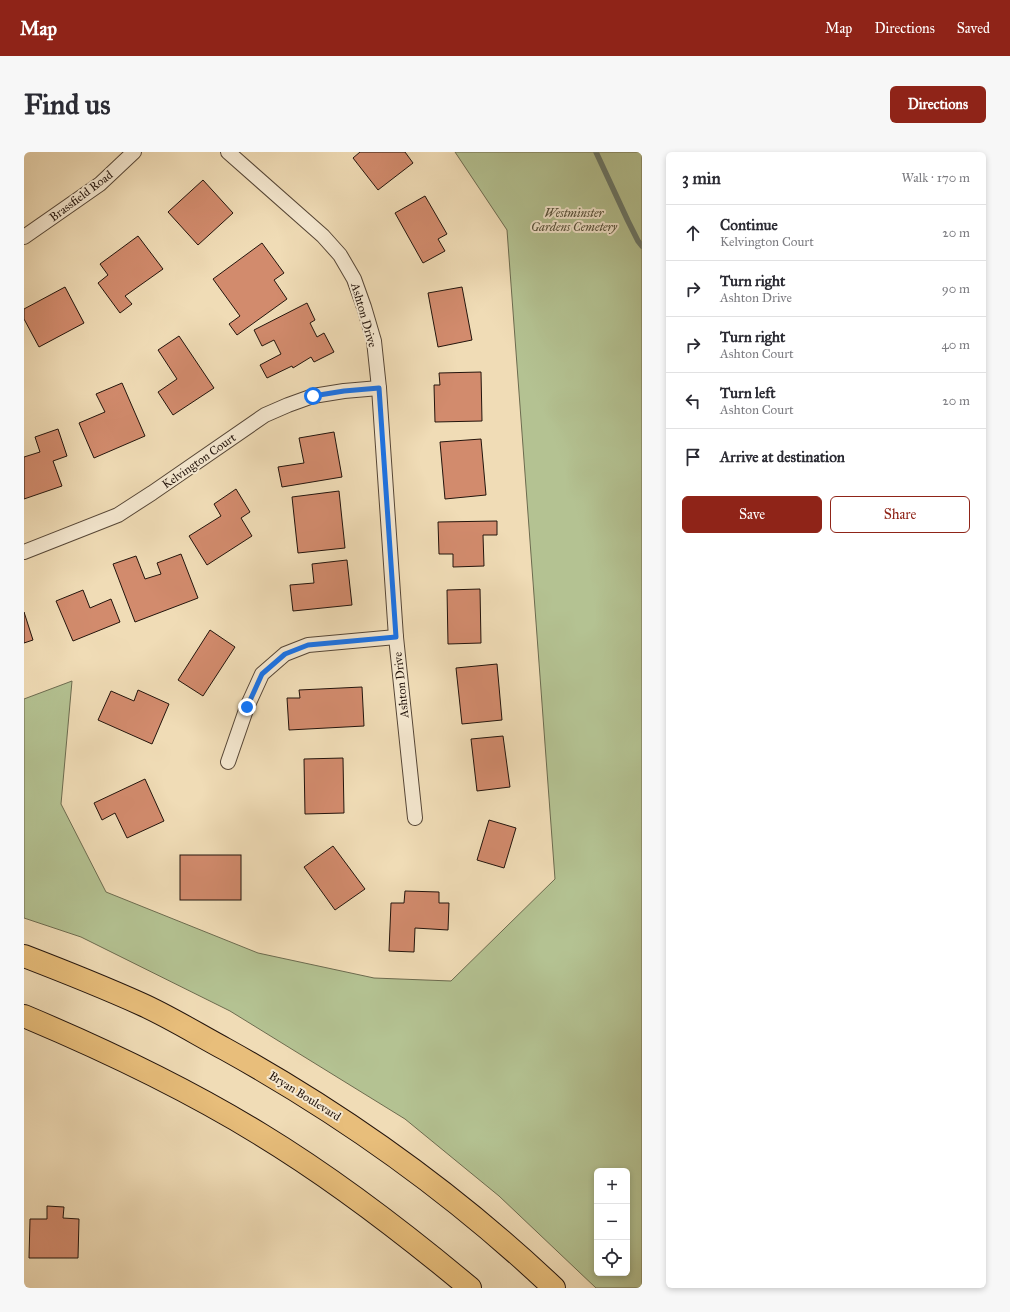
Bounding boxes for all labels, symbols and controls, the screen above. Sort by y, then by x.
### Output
text: Map [20,17,57,40]
text: Map [825,20,852,37]
text: Directions [874,20,935,37]
text: Saved [957,20,990,37]
button: Directions [890,86,986,123]
text: Find us [24,87,110,122]
street label: Brassfield Road [47,168,115,224]
text: 3 min [682,168,721,189]
text: Walk · 170 m [901,170,970,186]
park label: Westminster Gardens Cemetery [531,206,618,234]
text: Continue [720,216,778,234]
icon: ahead [682,222,704,244]
text: 20 m [942,225,970,241]
text: Kelvington Court [720,234,814,250]
text: Turn right [720,272,785,290]
icon: right [682,278,704,300]
street label: Ashton Drive [348,280,380,349]
text: 90 m [942,281,970,297]
text: Ashton Drive [720,290,792,306]
text: Turn right [720,328,785,346]
icon: right [682,334,704,356]
text: 40 m [941,337,970,353]
text: Ashton Court [720,346,794,362]
text: Turn left [720,384,776,402]
route start [304,387,322,405]
icon: left [682,390,704,412]
text: 20 m [942,393,970,409]
text: Ashton Court [720,402,794,418]
street label: Kelvington Court [160,430,240,492]
icon: arrive [682,446,704,468]
text: Arrive at destination [720,448,845,466]
button: Save [682,496,822,533]
button: Share [830,496,970,533]
street label: Ashton Drive [391,651,412,720]
route end [238,698,256,716]
street label: Bryan Boulevard [267,1068,343,1124]
map controls [594,1168,630,1276]
button: + [594,1168,630,1204]
button: − [594,1204,630,1240]
button: locate [594,1240,630,1276]

